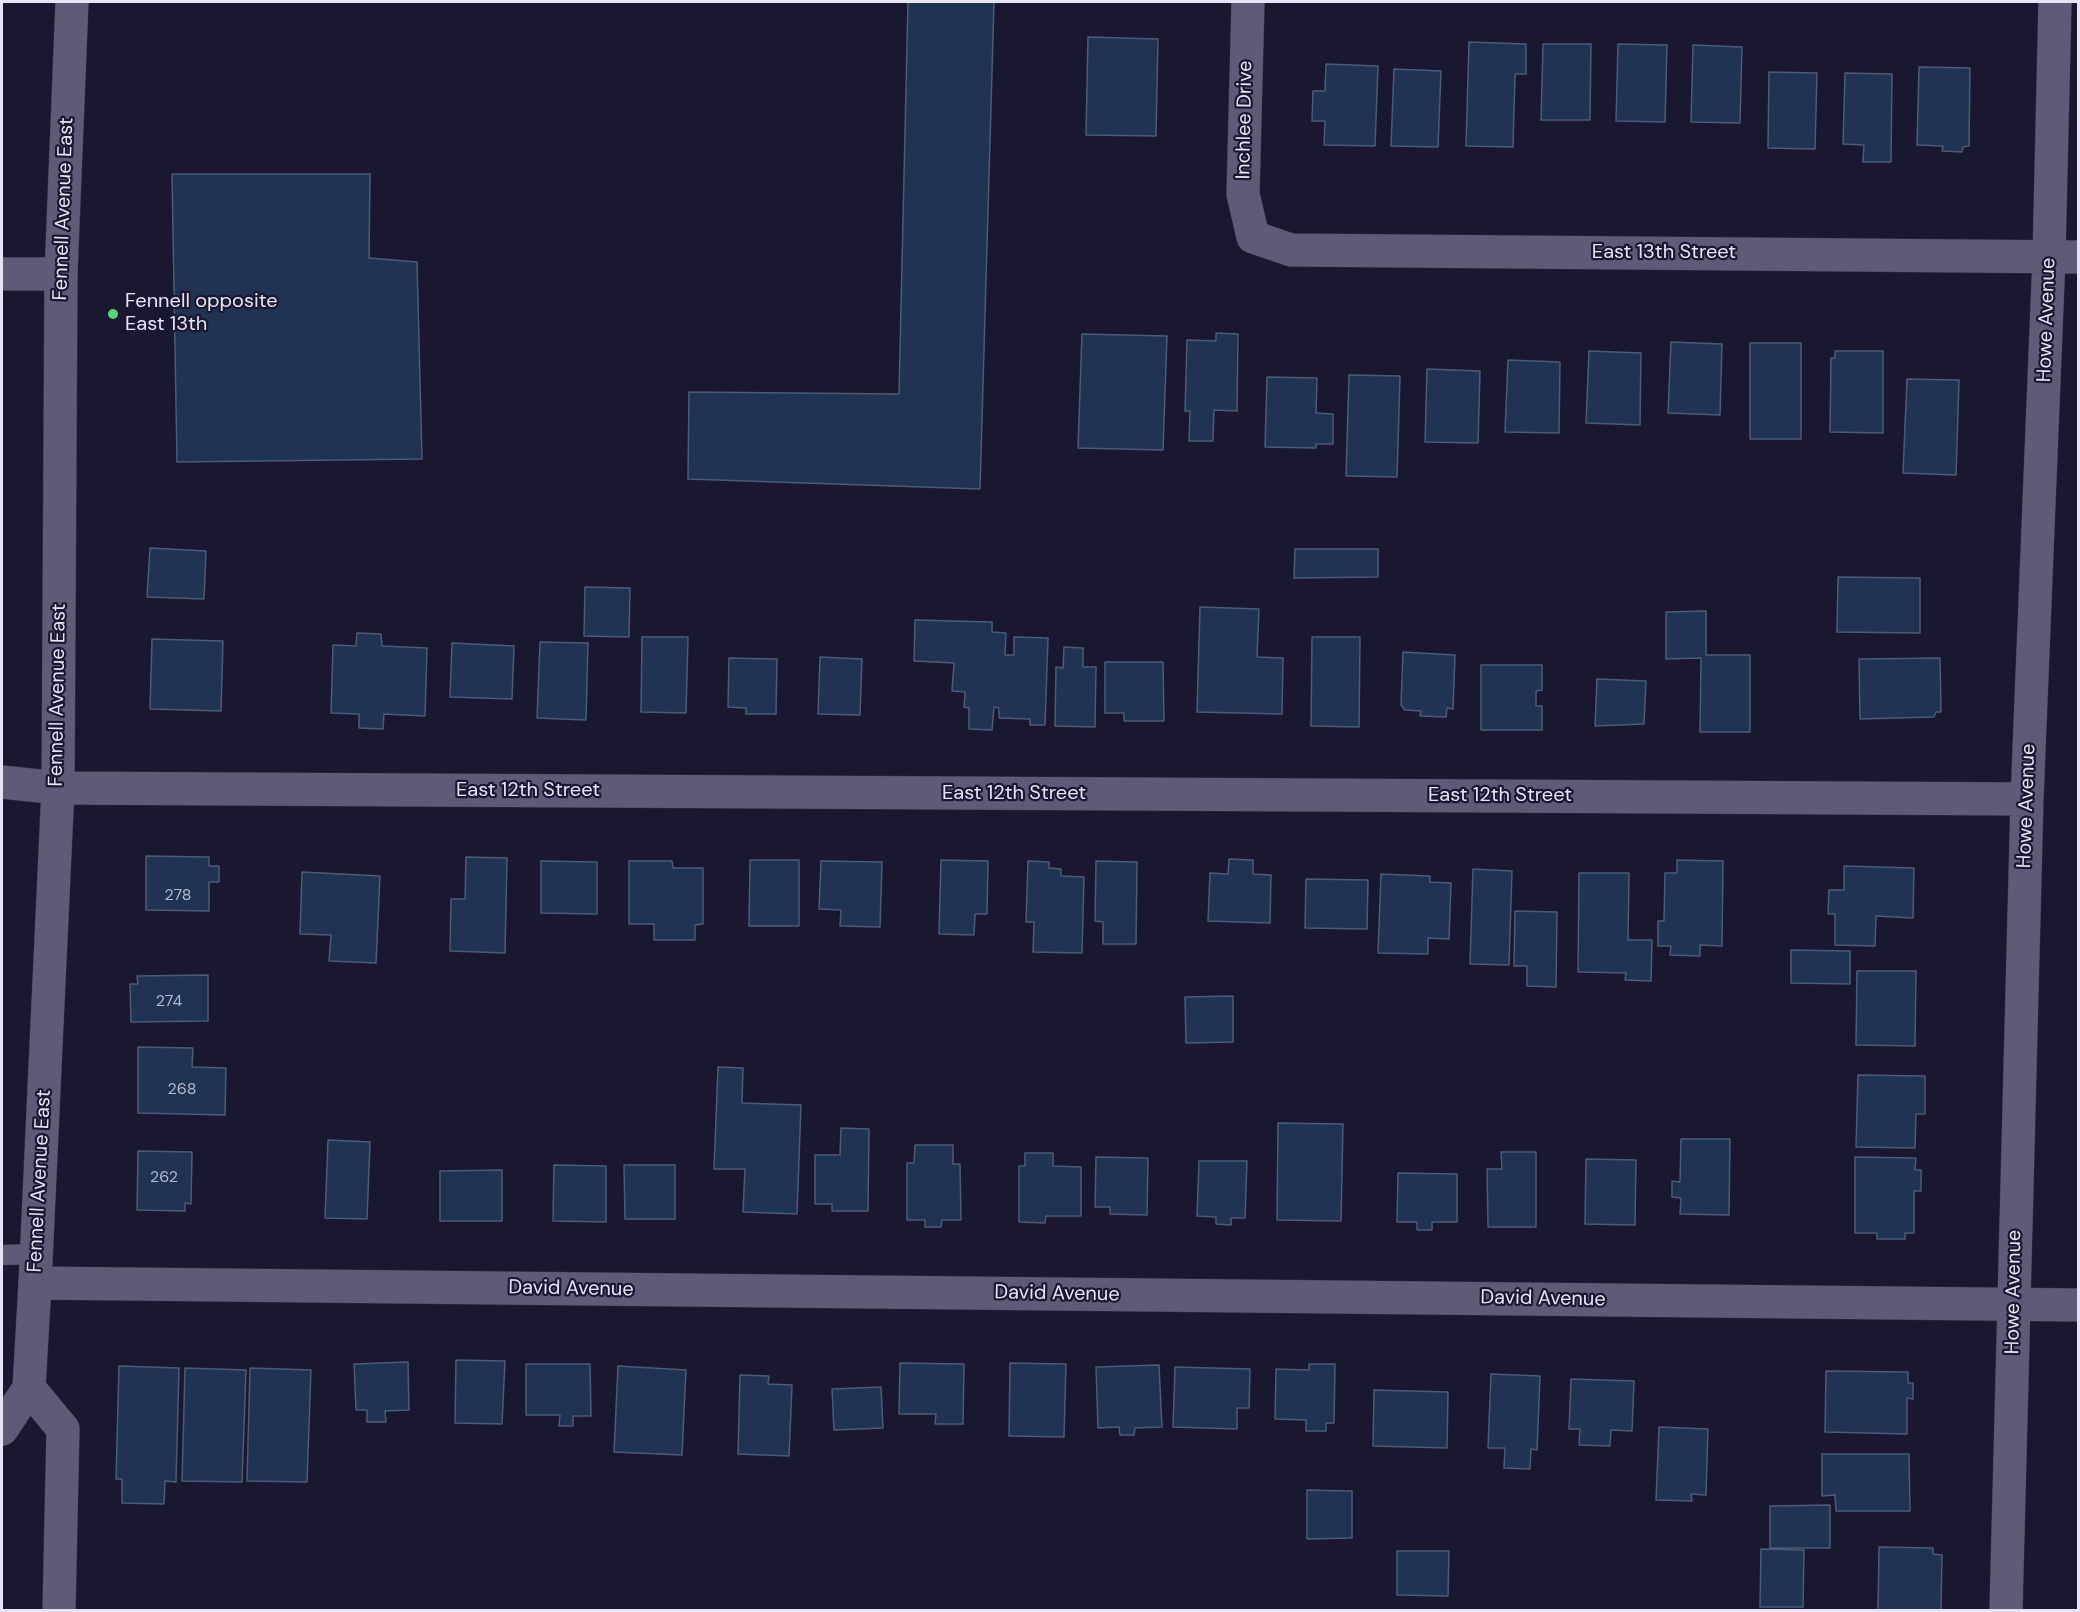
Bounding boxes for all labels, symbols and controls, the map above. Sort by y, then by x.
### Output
street label: Inchlee Drive [1232,60,1258,180]
street label: Fennell Avenue East [49,117,79,301]
street label: East 13th Street [1592,241,1736,265]
street label: Howe Avenue [2033,257,2061,383]
place label: Fennell opposite East 13th [125,290,278,337]
marker: Fennell opposite East 13th [106,307,120,321]
street label: Fennell Avenue East [44,603,72,787]
street label: Howe Avenue [2013,743,2041,869]
street label: East 12th Street [456,779,600,803]
street label: East 12th Street [942,782,1086,806]
street label: East 12th Street [1428,784,1572,808]
house number: 278 [165,886,191,906]
house number: 274 [156,992,182,1012]
house number: 268 [168,1080,196,1100]
street label: Fennell Avenue East [23,1089,57,1273]
house number: 262 [150,1168,178,1188]
street label: Howe Avenue [2001,1229,2027,1355]
street label: David Avenue [508,1276,634,1302]
street label: David Avenue [994,1281,1120,1307]
street label: David Avenue [1480,1286,1606,1312]

